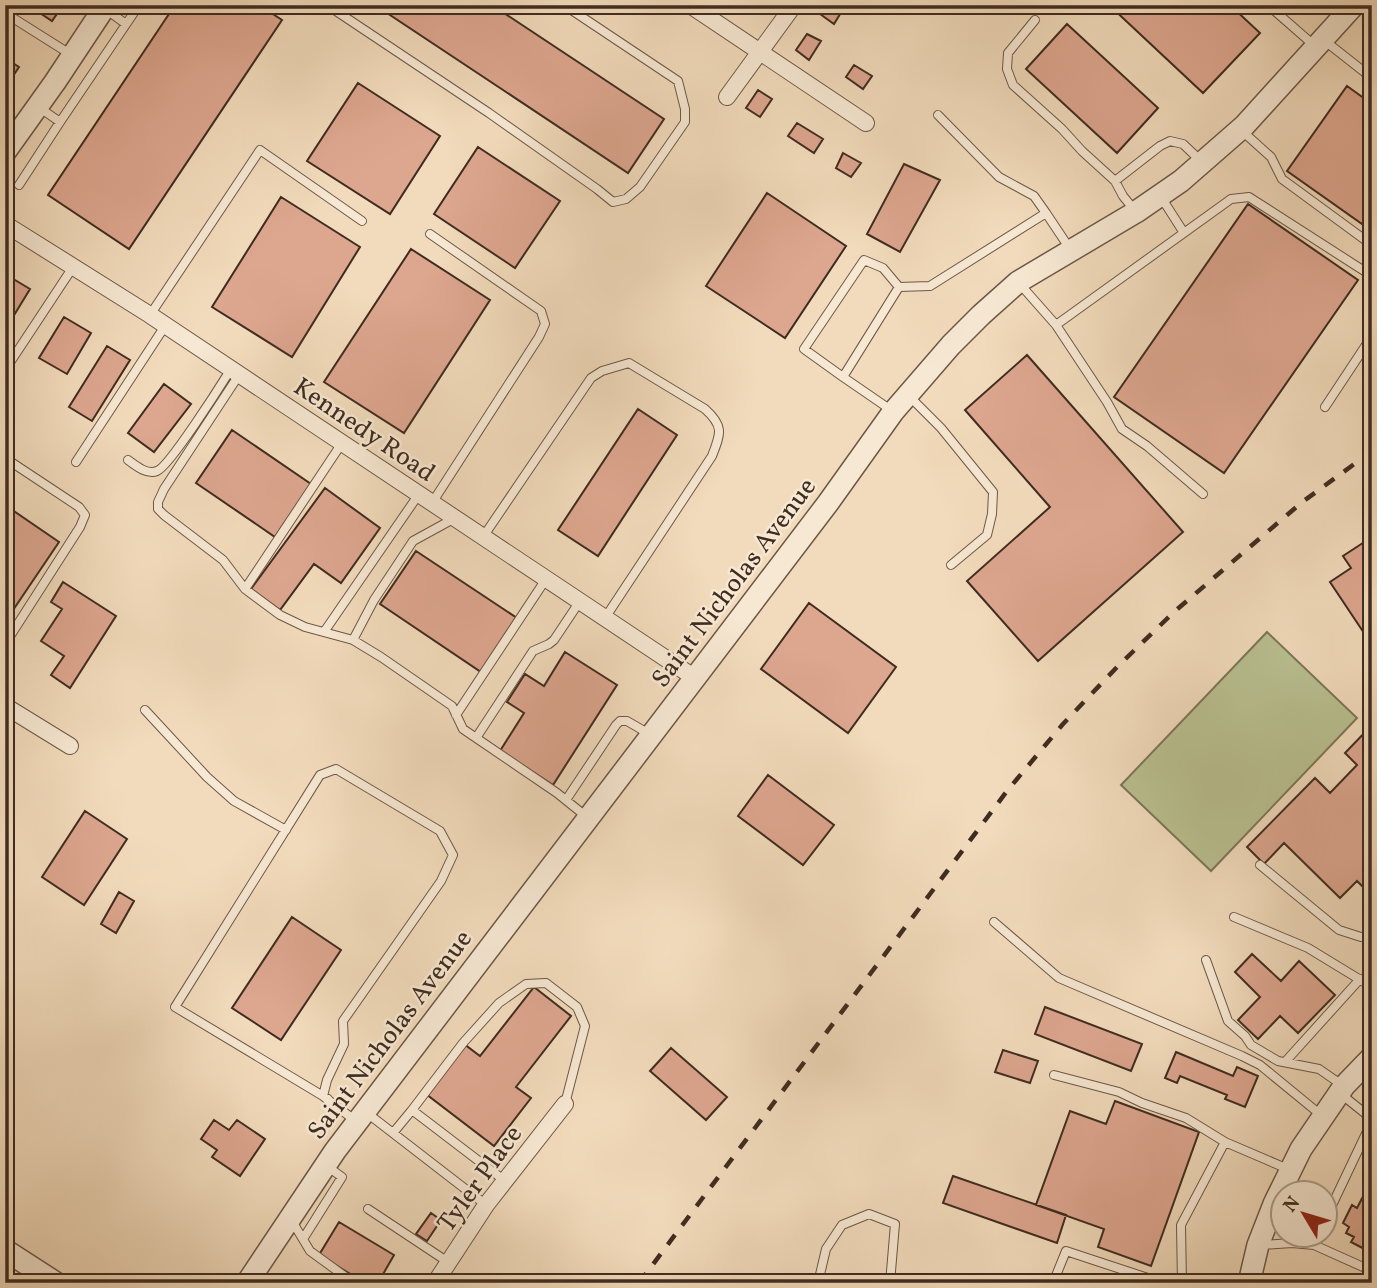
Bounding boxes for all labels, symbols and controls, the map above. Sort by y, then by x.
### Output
street label: Kennedy Road [286,370,442,491]
street label: Saint Nicholas Avenue [644,471,825,696]
street label: Saint Nicholas Avenue [300,923,481,1148]
street label: Tyler Place [430,1118,532,1240]
north arrow [1268,1180,1338,1250]
text: N [1278,1191,1307,1218]

